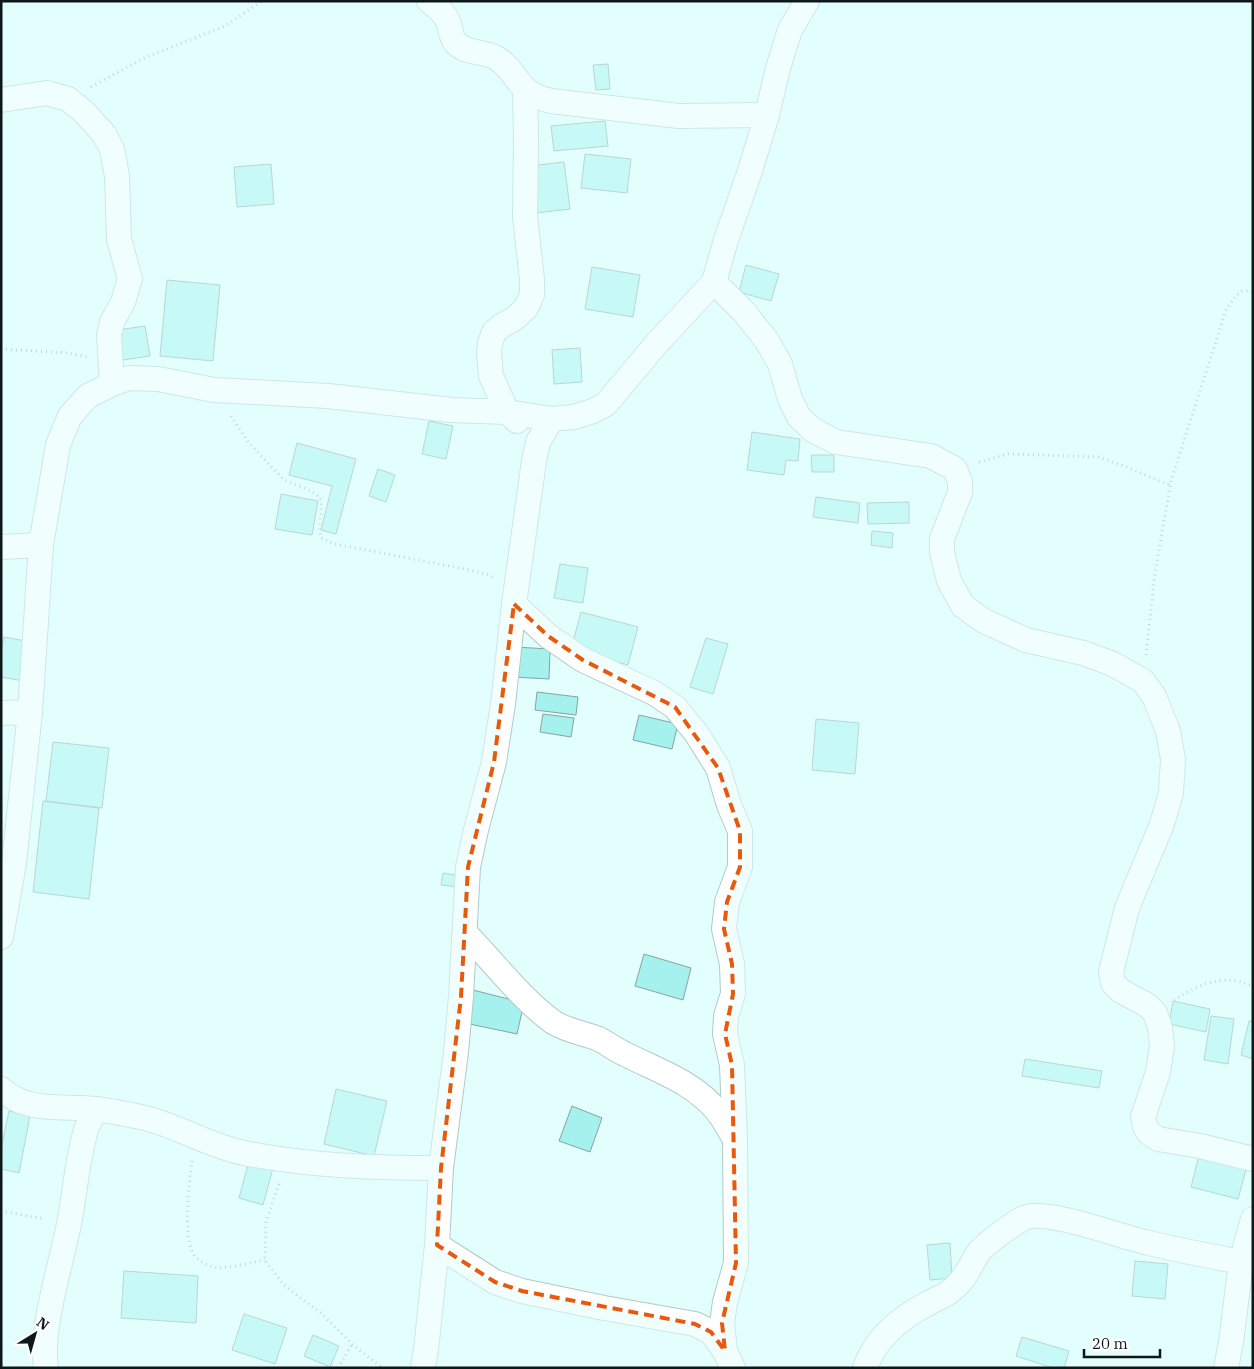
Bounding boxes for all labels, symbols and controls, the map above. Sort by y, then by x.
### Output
north arrow [10,1309,60,1359]
text: N [33,1313,53,1334]
scale bar [1084,1326,1160,1358]
text: 20 m [1092,1334,1128,1353]

